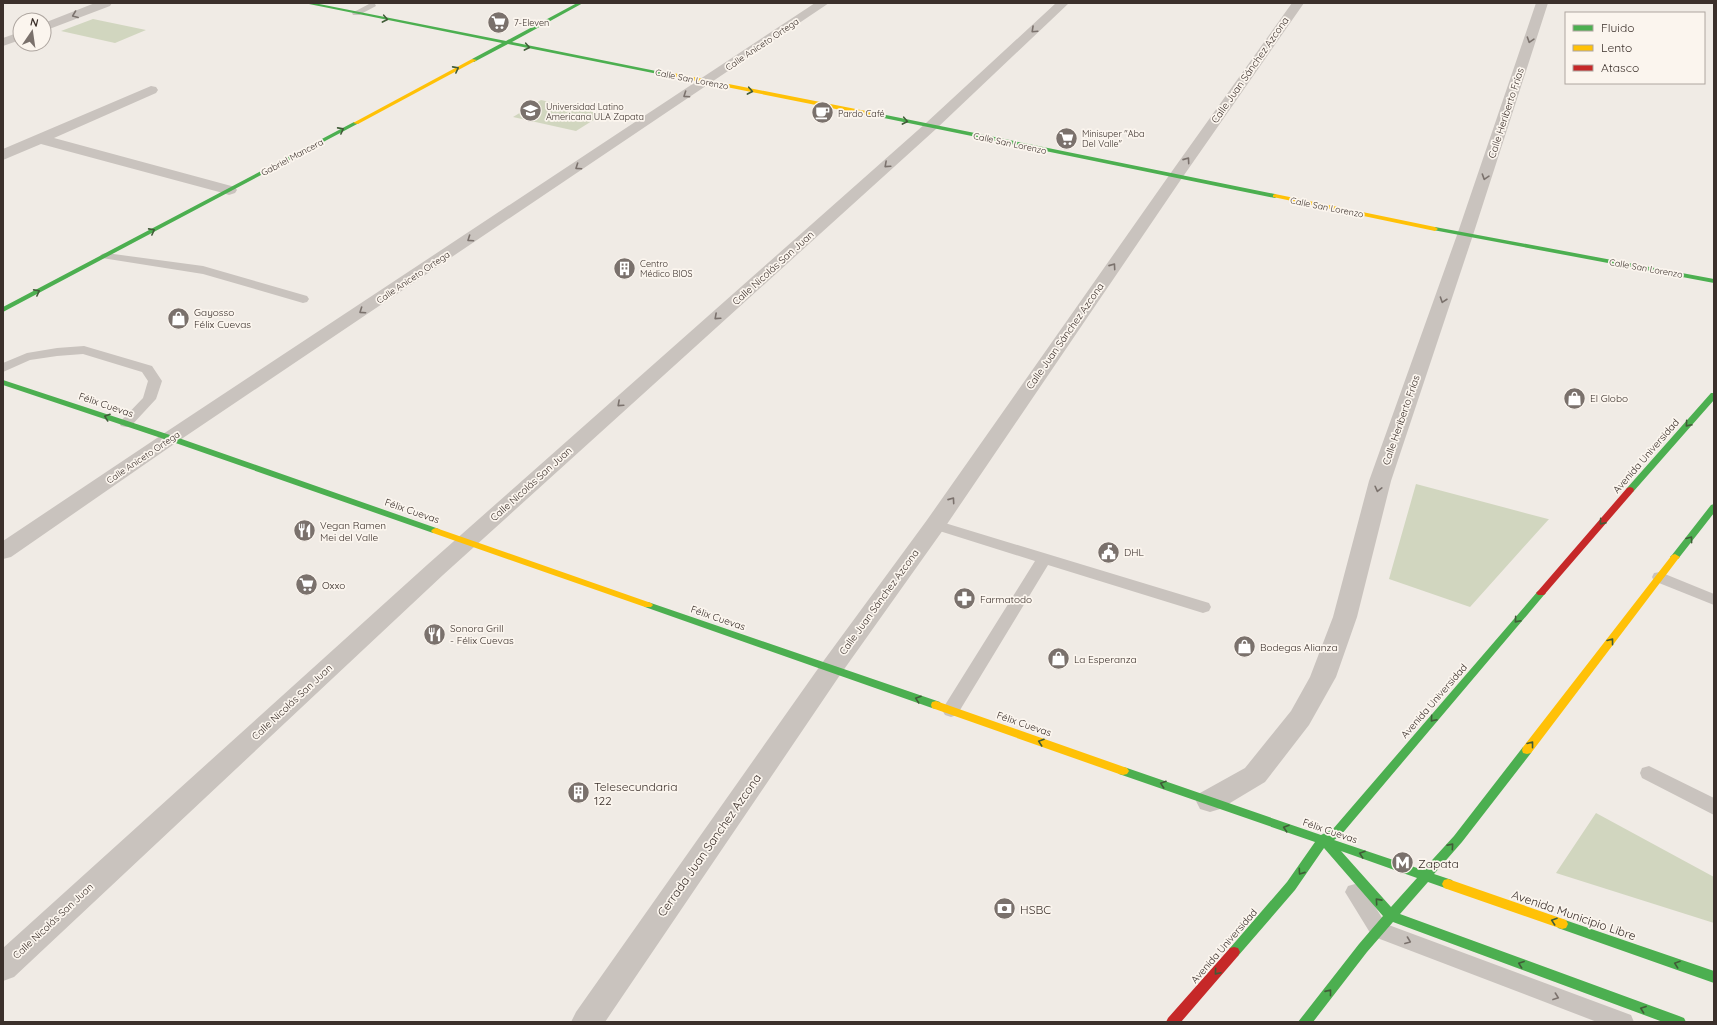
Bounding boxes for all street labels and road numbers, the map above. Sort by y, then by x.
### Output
street label: Calle Juan Sánchez Azcona [1208,14,1292,126]
street label: Calle Aniceto Ortega [723,15,801,73]
street label: Calle San Lorenzo [654,66,730,92]
street label: Calle Heriberto Frías [1485,66,1527,160]
street label: Calle San Lorenzo [972,130,1048,156]
street label: Gabriel Mancera [259,136,325,178]
street label: Calle San Lorenzo [1289,194,1365,220]
street label: Calle Nicolás San Juan [730,228,816,308]
street label: Calle Aniceto Ortega [374,248,452,306]
street label: Calle San Lorenzo [1608,256,1684,280]
street label: Calle Juan Sánchez Azcona [1023,280,1107,392]
street label: Calle Heriberto Frías [1380,373,1423,467]
street label: Félix Cuevas [77,390,135,421]
street label: Avenida Universidad [1610,416,1682,496]
street label: Calle Aniceto Ortega [104,428,182,486]
street label: Calle Nicolás San Juan [488,444,574,524]
street label: Félix Cuevas [383,496,441,527]
street label: Calle Juan Sánchez Azcona [836,547,922,657]
street label: Félix Cuevas [689,603,747,634]
street label: Calle Nicolás San Juan [249,661,335,743]
street label: Avenida Universidad [1398,661,1470,741]
street label: Félix Cuevas [995,709,1053,740]
street label: Cerrada Juan Sanchez Azcona [654,771,764,919]
street label: Félix Cuevas [1301,816,1359,847]
street label: Calle Nicolás San Juan [10,880,96,962]
street label: Avenida Municipio Libre [1510,887,1638,943]
street label: Avenida Universidad [1188,906,1260,986]

